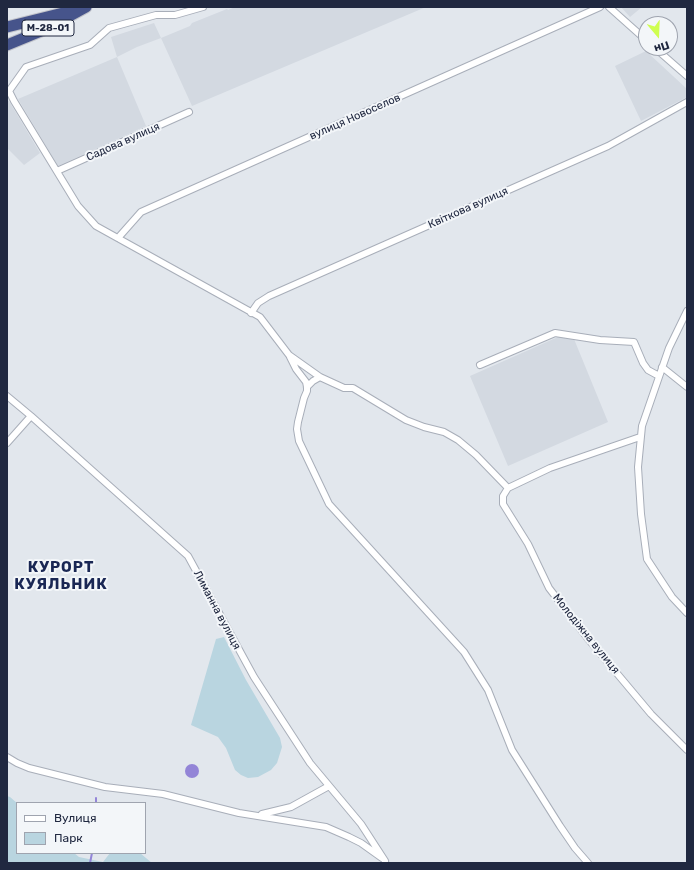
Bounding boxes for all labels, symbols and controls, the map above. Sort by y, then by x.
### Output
north arrow [638,16,678,56]
road number: М-28-01 [22,20,74,36]
text: Пн [652,38,671,55]
street label: вулиця Новоселов [307,91,403,143]
street label: Садова вулиця [84,120,162,164]
street label: Квіткова вулиця [426,184,510,232]
district label: КУРОРТ КУЯЛЬНИК [14,559,108,594]
street label: Лиманна вулиця [191,568,243,652]
street label: Молодіжна вулиця [550,591,622,677]
legend [16,802,146,854]
text: Вулиця [54,811,96,825]
text: Парк [54,831,83,845]

